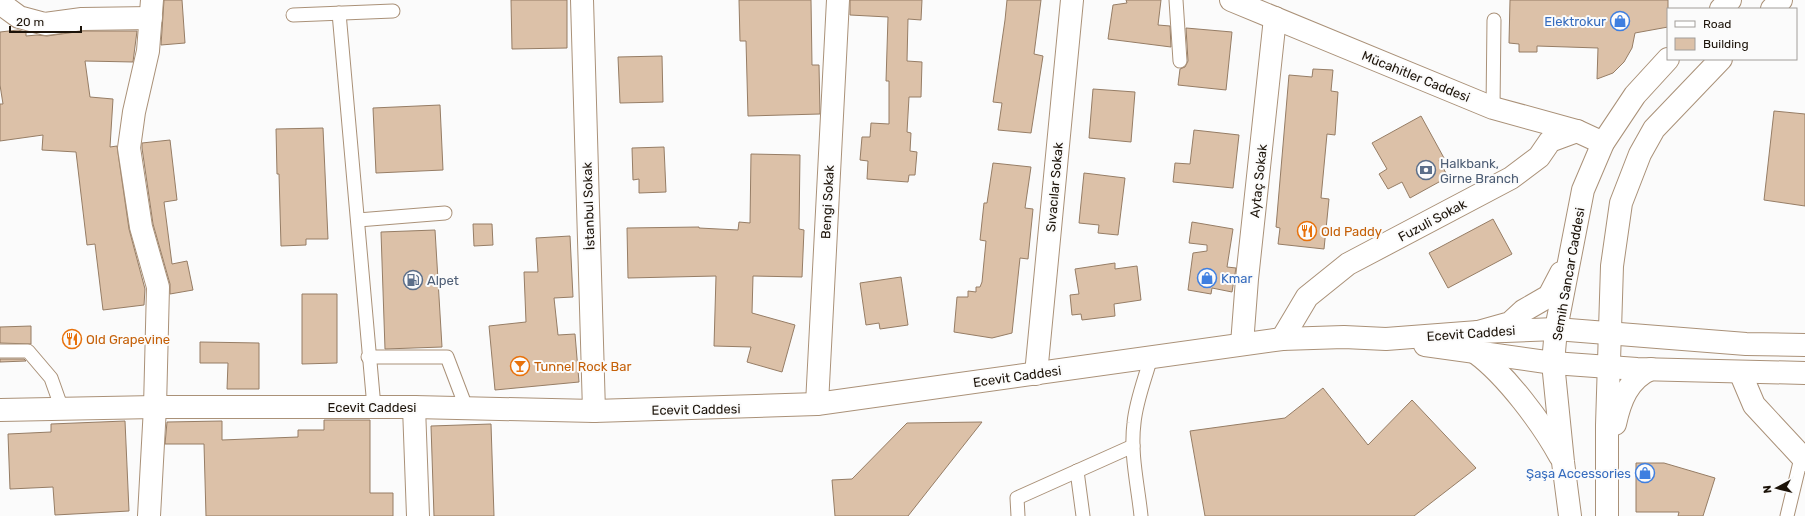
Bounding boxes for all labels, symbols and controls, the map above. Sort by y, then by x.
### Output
scale bar [10,8,81,34]
legend [1667,8,1797,60]
shop icon: Elektrokur [1609,10,1631,32]
place label: Elektrokur [1544,14,1606,29]
text: 20 m [16,15,44,29]
text: Road [1703,17,1731,31]
text: Building [1703,37,1749,51]
street label: Mücahitler Caddesi [1360,48,1472,105]
street label: Sıvacılar Sokak [1043,141,1066,232]
street label: Aytaç Sokak [1247,143,1270,219]
place label: Halkbank, Girne Branch [1440,156,1519,186]
bank icon: Halkbank, Girne Branch [1415,159,1437,181]
street label: İstanbul Sokak [579,161,598,250]
street label: Bengi Sokak [818,164,838,239]
street label: Fuzuli Sokak [1395,196,1469,245]
street label: Semih Sancar Caddesi [1549,206,1588,342]
restaurant icon: Old Paddy [1296,220,1318,242]
place label: Old Paddy [1321,224,1382,239]
shop icon: Kmar [1196,267,1218,289]
fuel station icon: Alpet [402,269,424,291]
place label: Kmar [1221,271,1253,286]
place label: Alpet [427,273,459,288]
street label: Ecevit Caddesi [1426,323,1516,344]
restaurant icon: Old Grapevine [61,328,83,350]
place label: Old Grapevine [86,332,170,347]
bar icon: Tunnel Rock Bar [509,355,531,377]
place label: Tunnel Rock Bar [534,359,631,374]
street label: Ecevit Caddesi [972,363,1062,390]
street label: Ecevit Caddesi [327,400,417,415]
street label: Ecevit Caddesi [651,401,741,418]
shop icon: Şaşa Accessories [1634,462,1656,484]
place label: Şaşa Accessories [1526,466,1631,481]
north arrow [1757,468,1797,508]
text: N [1761,484,1775,494]

